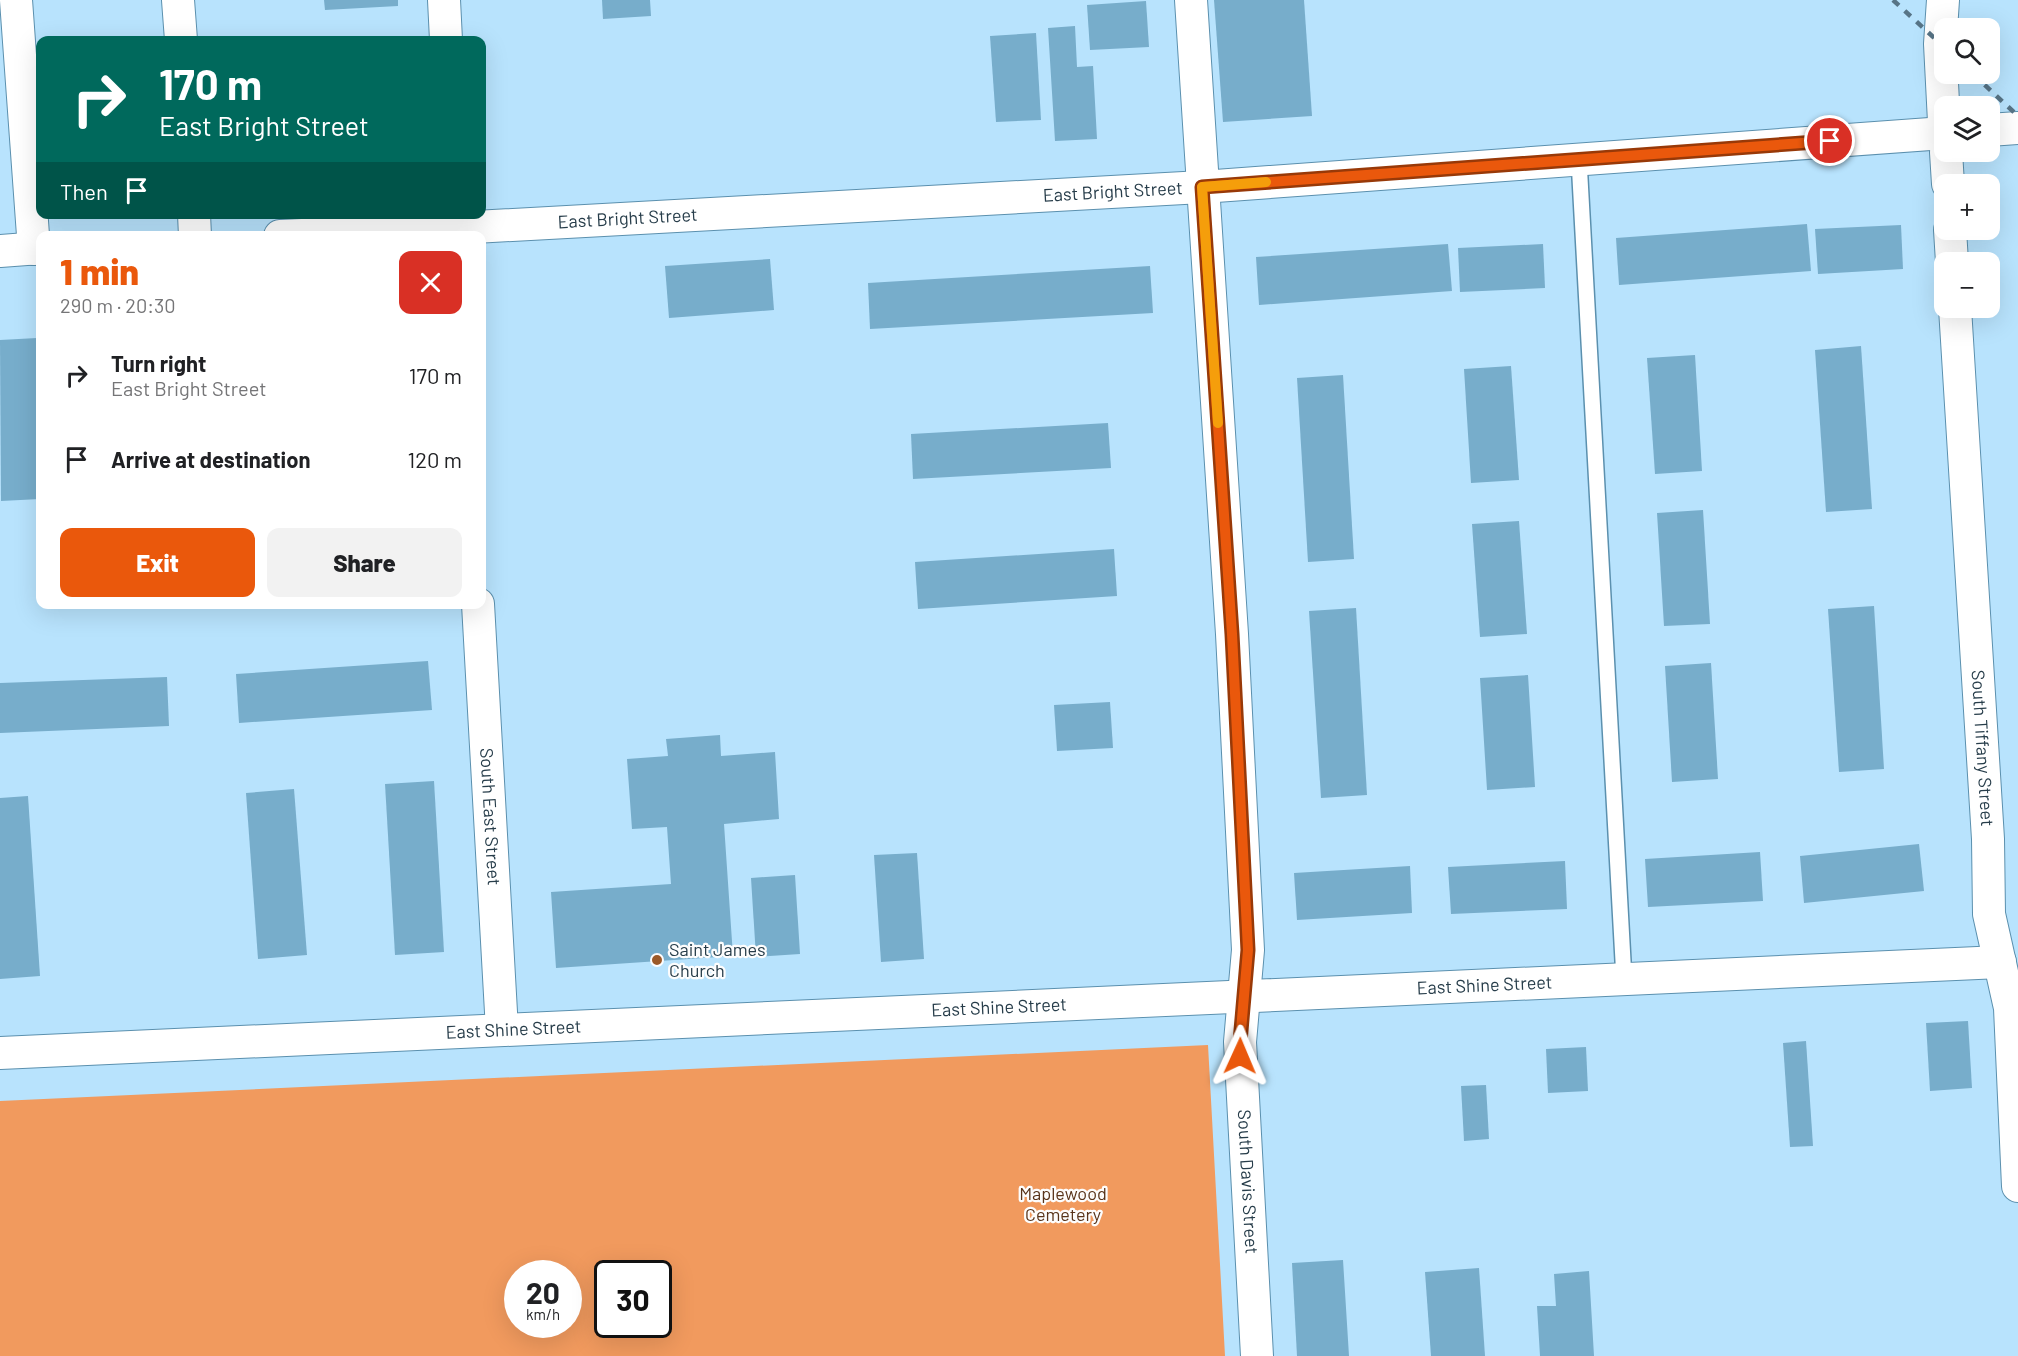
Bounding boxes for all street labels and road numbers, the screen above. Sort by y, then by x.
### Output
street label: East Bright Street [1042,176,1183,206]
street label: East Bright Street [557,203,698,232]
street label: South Tiffany Street [1968,669,1999,827]
street label: South East Street [476,747,506,886]
street label: East Shine Street [1416,970,1553,999]
street label: East Shine Street [931,992,1067,1021]
street label: East Shine Street [445,1015,582,1043]
street label: South Davis Street [1234,1109,1263,1254]

